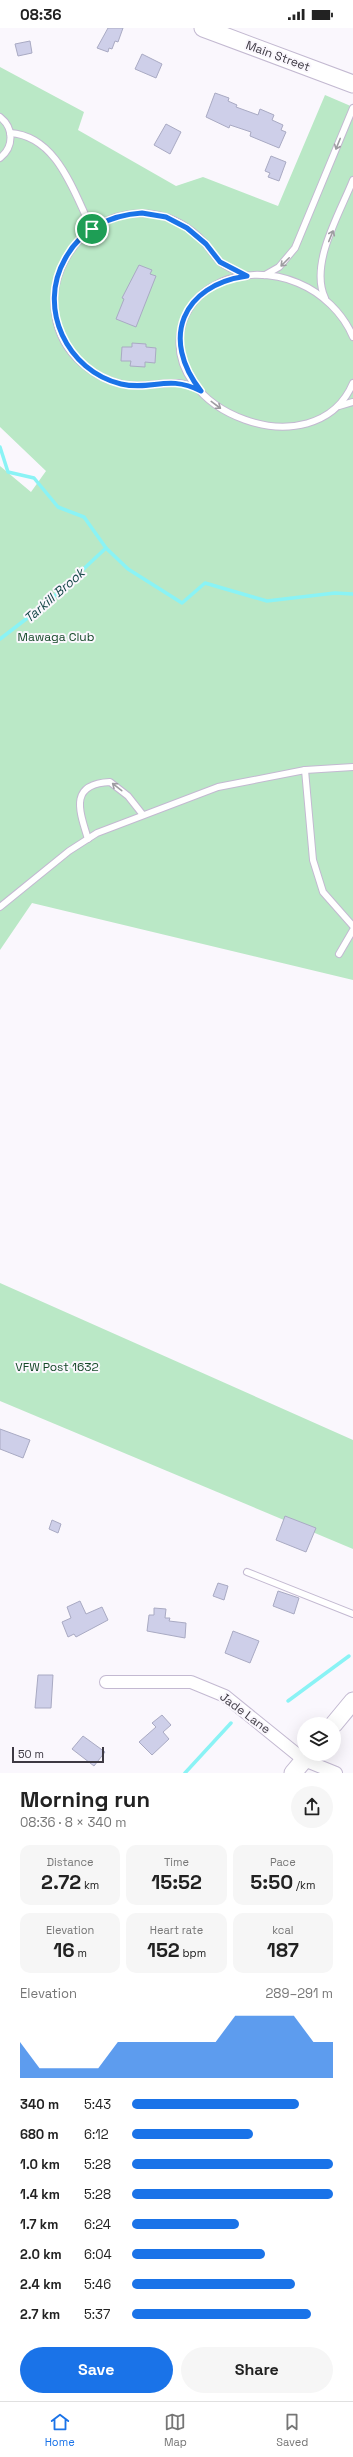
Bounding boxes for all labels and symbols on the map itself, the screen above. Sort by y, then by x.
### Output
street label: Main Street [244,37,312,75]
one-way arrow [334,137,341,149]
pin [75,212,109,246]
one-way arrow [327,230,335,242]
one-way arrow [280,257,290,267]
one-way arrow [211,400,222,409]
water label: Tarkill Brook [20,563,90,626]
park label: Mawaga Club [18,629,95,645]
one-way arrow [111,783,122,791]
park label: VFW Post 1632 [15,1359,99,1375]
street label: Jade Lane [216,1689,274,1737]
scale bar [12,1745,104,1764]

